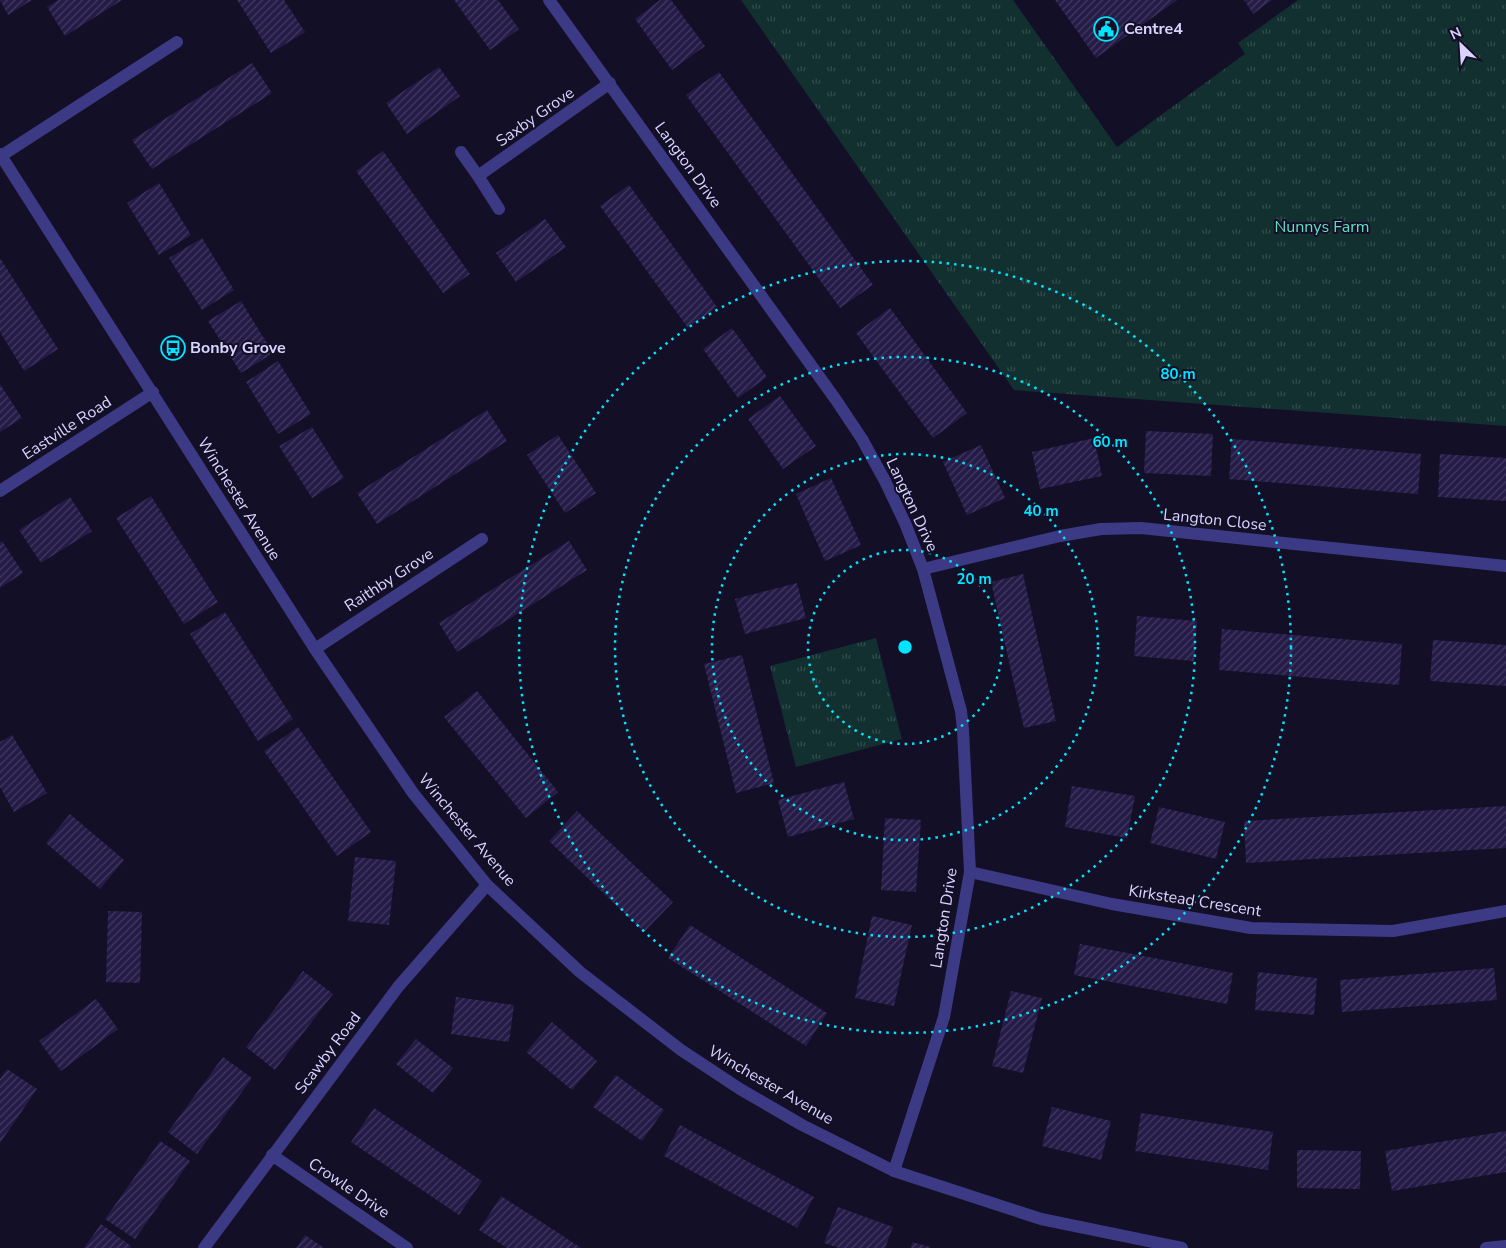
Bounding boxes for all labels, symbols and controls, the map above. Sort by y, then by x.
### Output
public building icon: Centre4 [1093,16,1119,42]
place label: Centre4 [1124,18,1183,40]
north arrow [1436,20,1486,70]
text: N [1447,23,1464,44]
street label: Saxby Grove [491,82,579,152]
street label: Langton Drive [649,118,727,212]
park label: Nunnys Farm [1274,216,1370,238]
bus stop icon: Bonby Grove [160,335,186,361]
place label: Bonby Grove [190,337,286,359]
text: 80 m [1160,364,1196,384]
street label: Eastville Road [18,391,116,465]
text: 60 m [1092,432,1128,452]
street label: Winchester Avenue [192,433,286,565]
street label: Langton Drive [881,454,943,556]
text: 40 m [1023,501,1059,521]
street label: Langton Close [1162,504,1268,536]
street label: Raithby Grove [340,543,438,617]
text: 20 m [956,569,992,589]
centre of rings [896,638,914,656]
street label: Winchester Avenue [413,769,521,891]
street label: Langton Drive [925,866,963,970]
street label: Kirkstead Crescent [1127,880,1263,922]
street label: Scawby Road [290,1007,366,1099]
street label: Winchester Avenue [704,1040,838,1130]
street label: Crowle Drive [304,1153,394,1223]

